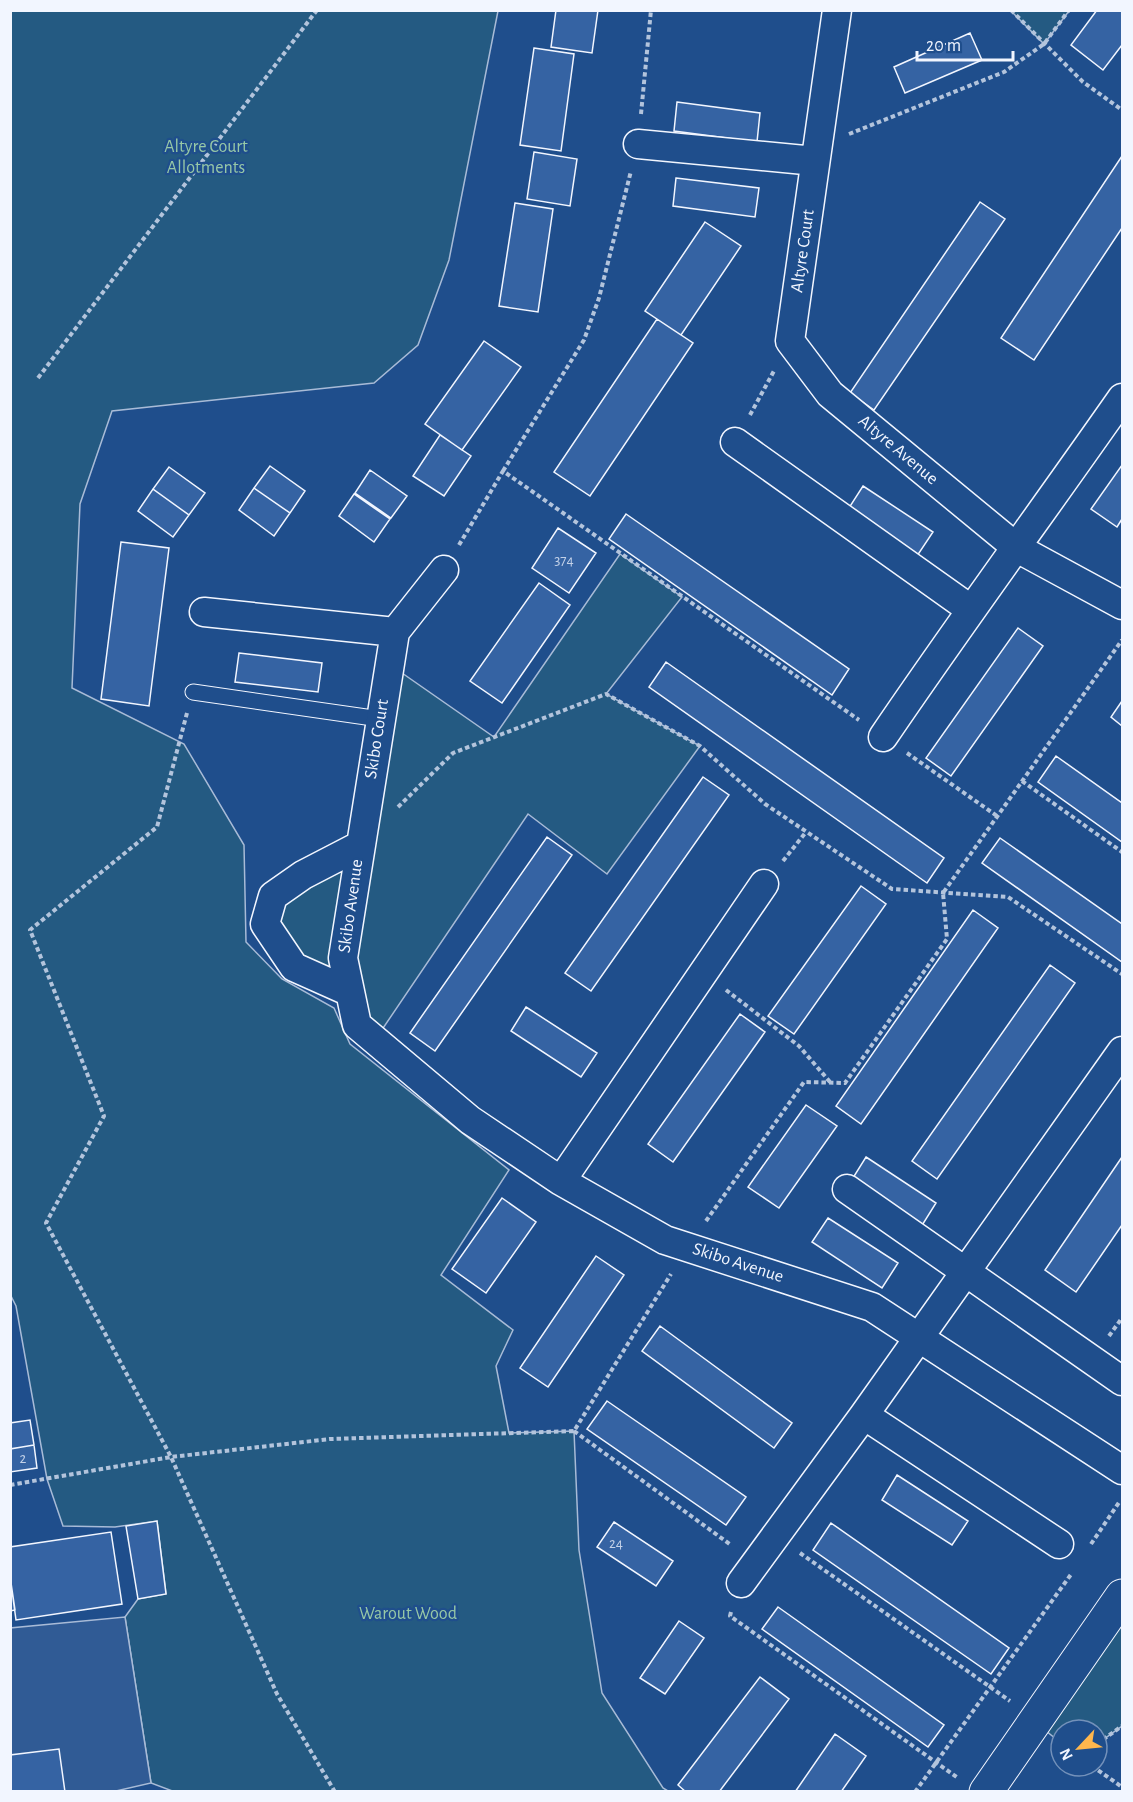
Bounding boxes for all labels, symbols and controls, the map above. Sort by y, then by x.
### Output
scale bar [917,24,1013,62]
text: 20 m [926,37,961,55]
park label: Altyre Court Allotments [164,138,248,177]
street label: Altyre Court [788,208,818,294]
street label: Altyre Avenue [855,412,941,488]
house number: 374 [554,553,574,568]
street label: Skibo Court [362,698,392,780]
street label: Skibo Avenue [336,858,366,954]
street label: Skibo Avenue [690,1240,786,1286]
house number: 2 [20,1451,27,1466]
house number: 24 [609,1536,623,1551]
park label: Warout Wood [359,1605,457,1623]
north arrow [1049,1718,1109,1778]
text: N [1057,1746,1076,1763]

